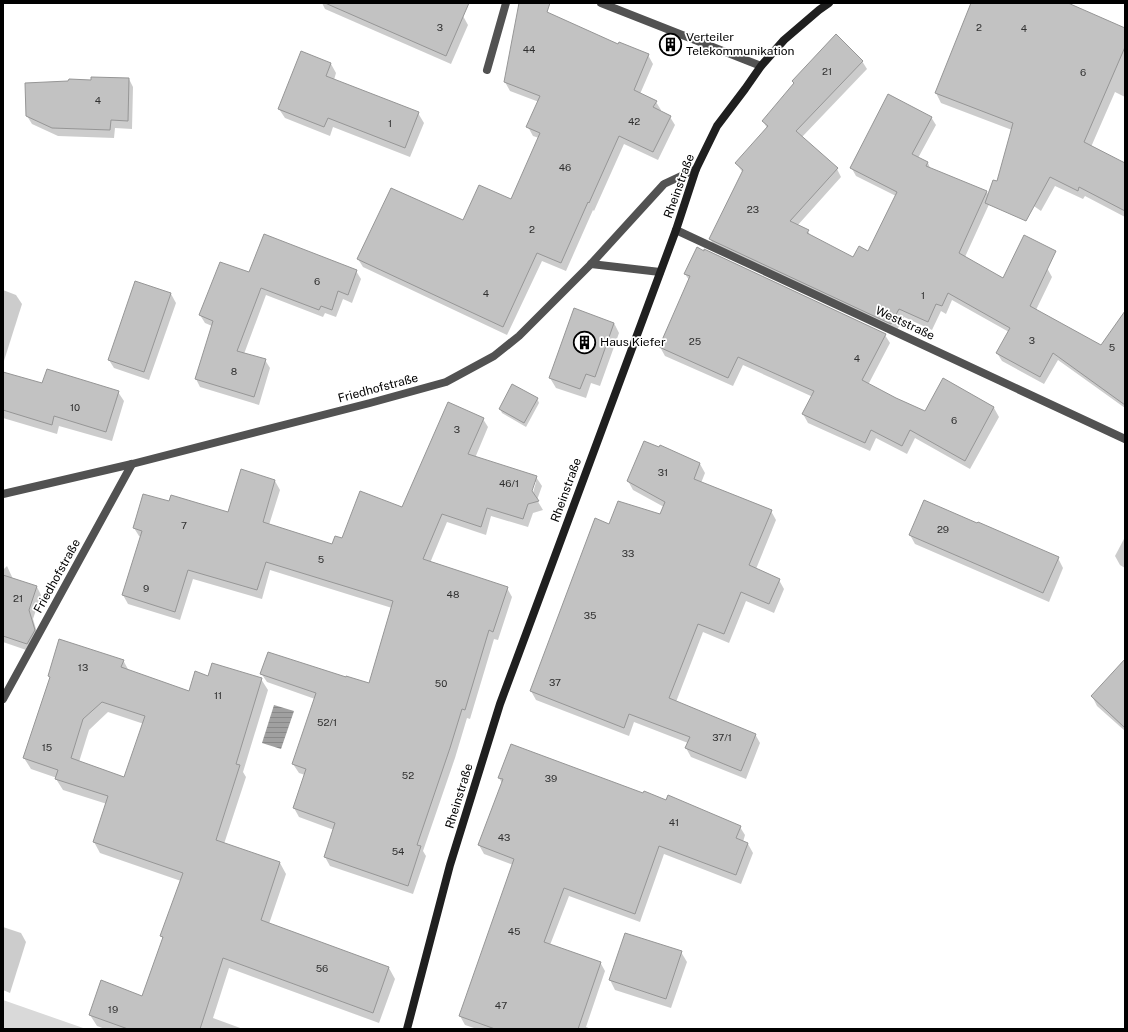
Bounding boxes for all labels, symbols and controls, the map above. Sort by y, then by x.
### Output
house number: 3 [437,21,443,33]
house number: 2 [976,21,982,33]
house number: 4 [1021,22,1027,34]
place label: Verteiler Telekommunikation [686,30,795,58]
building icon: Verteiler Telekommunikation [658,31,684,57]
house number: 44 [523,43,535,55]
house number: 21 [822,65,832,77]
house number: 6 [1080,66,1086,78]
house number: 4 [95,94,101,106]
house number: 42 [628,115,640,127]
house number: 1 [388,117,392,129]
street label: Rheinstraße [661,152,697,220]
house number: 46 [559,161,571,173]
house number: 23 [747,203,759,215]
house number: 2 [529,223,535,235]
house number: 6 [314,275,320,287]
house number: 4 [483,287,489,299]
house number: 1 [921,289,925,301]
street label: Weststraße [873,303,937,343]
building icon: Haus Kiefer [571,329,597,355]
house number: 3 [1029,334,1035,346]
place label: Haus Kiefer [600,335,666,349]
house number: 25 [689,335,701,347]
house number: 5 [1109,341,1115,353]
house number: 4 [854,352,860,364]
house number: 8 [231,365,237,377]
street label: Friedhofstraße [336,371,420,405]
house number: 10 [70,401,80,413]
house number: 6 [951,414,957,426]
house number: 3 [454,423,460,435]
street label: Rheinstraße [548,456,584,524]
house number: 31 [658,466,668,478]
house number: 46/1 [499,477,519,489]
house number: 7 [181,519,187,531]
house number: 29 [937,523,949,535]
street label: Friedhofstraße [31,536,83,615]
house number: 33 [622,547,634,559]
house number: 5 [318,553,324,565]
house number: 9 [143,582,149,594]
house number: 48 [447,588,459,600]
house number: 21 [13,592,23,604]
house number: 35 [584,609,596,621]
house number: 13 [78,661,88,673]
house number: 37 [549,676,561,688]
house number: 50 [435,677,447,689]
house number: 11 [214,689,222,701]
house number: 52/1 [317,716,337,728]
house number: 37/1 [712,731,732,743]
house number: 15 [42,741,52,753]
street label: Rheinstraße [442,762,476,830]
house number: 52 [402,769,414,781]
house number: 39 [545,772,557,784]
house number: 41 [669,816,679,828]
house number: 43 [498,831,510,843]
house number: 54 [392,845,404,857]
house number: 45 [508,925,520,937]
house number: 56 [316,962,328,974]
house number: 47 [495,999,507,1011]
house number: 19 [108,1003,118,1015]

